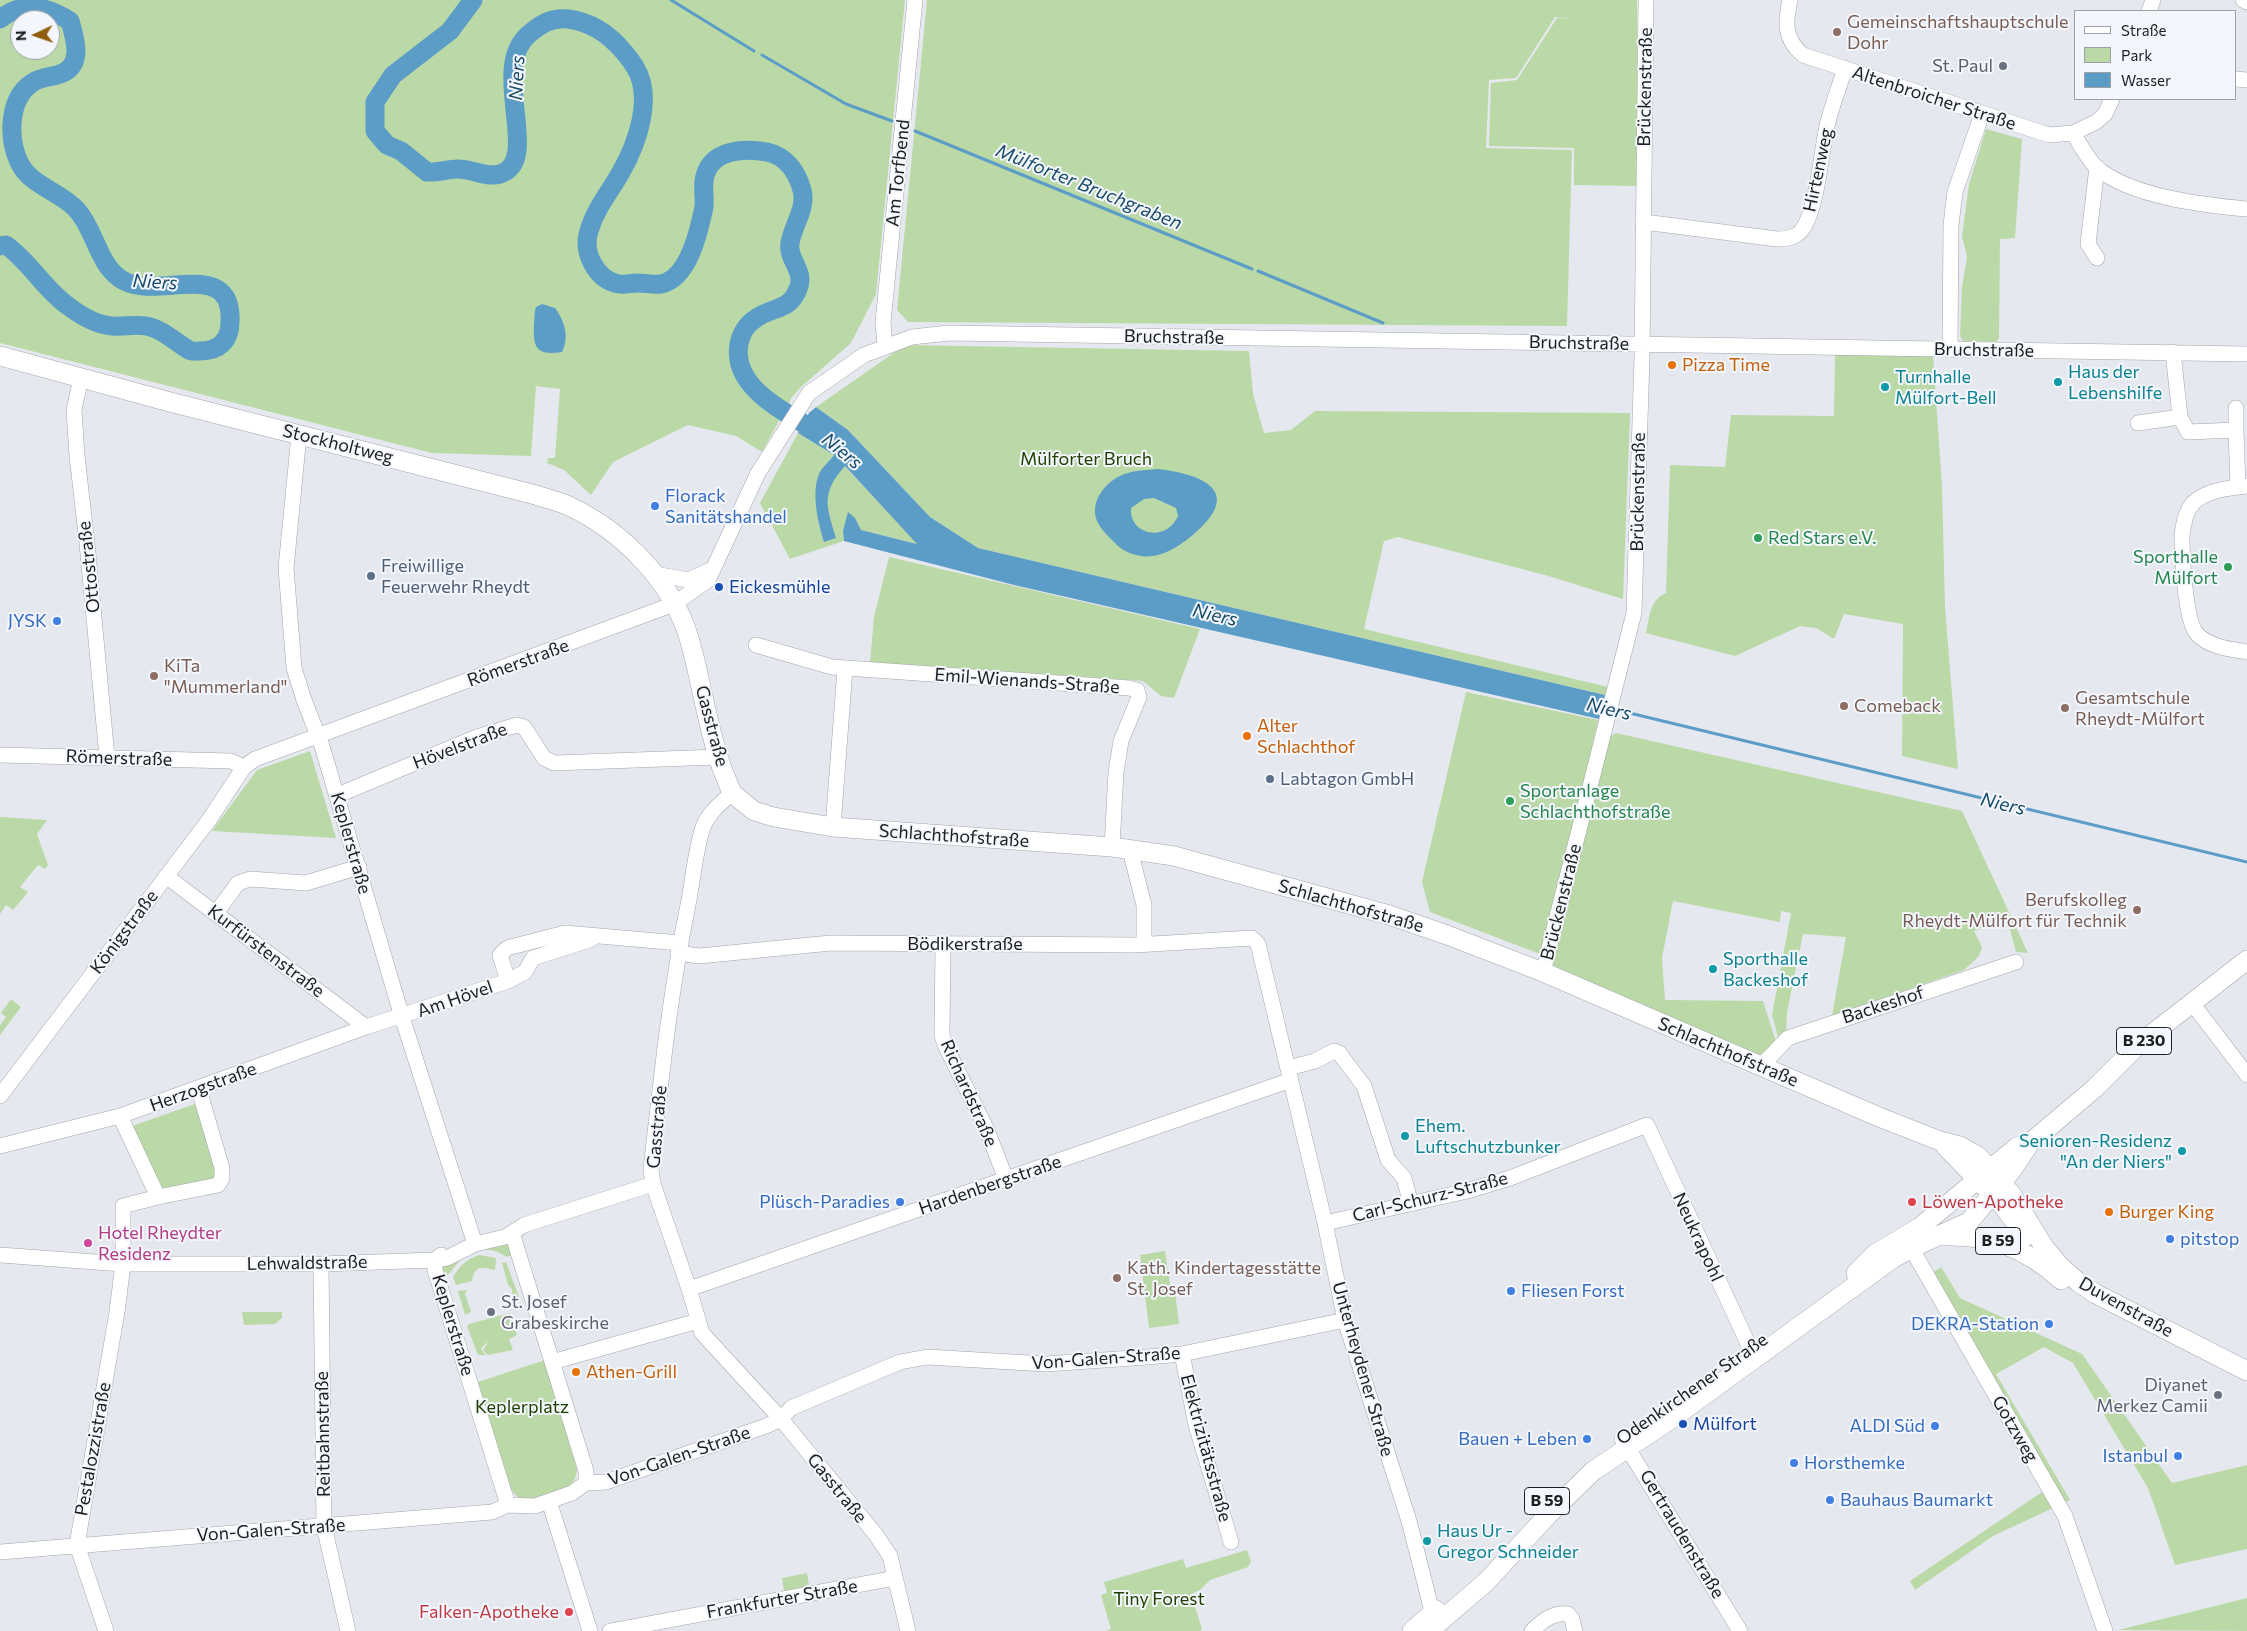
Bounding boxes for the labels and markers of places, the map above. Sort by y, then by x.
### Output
place label: Gemeinschaftshauptschule Dohr [1847,11,2069,54]
marker: Gemeinschaftshauptschule Dohr [1831,26,1843,38]
place label: St. Paul [1932,55,1993,77]
marker: St. Paul [1997,60,2009,72]
place label: Pizza Time [1682,354,1770,376]
marker: Pizza Time [1666,359,1678,371]
place label: Haus der Lebenshilfe [2068,361,2162,404]
place label: Turnhalle Mülfort-Bell [1895,366,1997,408]
marker: Haus der Lebenshilfe [2052,376,2064,388]
marker: Turnhalle Mülfort-Bell [1879,381,1891,393]
place label: Florack Sanitätshandel [665,485,787,528]
marker: Florack Sanitätshandel [649,500,661,512]
place label: Red Stars e.V. [1768,527,1877,549]
marker: Red Stars e.V. [1752,532,1764,544]
place label: Sporthalle Mülfort [2133,546,2218,588]
place label: Freiwillige Feuerwehr Rheydt [381,555,530,598]
marker: Sporthalle Mülfort [2222,561,2234,573]
marker: Freiwillige Feuerwehr Rheydt [365,570,377,582]
place label: Eickesmühle [729,576,830,598]
marker: Eickesmühle [713,581,725,593]
place label: JYSK [8,610,47,632]
marker: JYSK [51,615,63,627]
place label: KiTa "Mummerland" [164,655,287,698]
marker: KiTa "Mummerland" [148,670,160,682]
place label: Gesamtschule Rheydt-Mülfort [2075,687,2205,730]
place label: Comeback [1854,695,1941,717]
marker: Comeback [1838,700,1850,712]
marker: Gesamtschule Rheydt-Mülfort [2059,702,2071,714]
place label: Alter Schlachthof [1257,715,1355,758]
marker: Alter Schlachthof [1241,730,1253,742]
place label: Labtagon GmbH [1280,768,1414,790]
marker: Labtagon GmbH [1264,773,1276,785]
place label: Sportanlage Schlachthofstraße [1520,780,1670,822]
marker: Sportanlage Schlachthofstraße [1504,795,1516,807]
place label: Berufskolleg Rheydt-Mülfort für Technik [1902,889,2127,932]
marker: Berufskolleg Rheydt-Mülfort für Technik [2131,904,2143,916]
place label: Sporthalle Backeshof [1723,948,1808,991]
marker: Sporthalle Backeshof [1707,963,1719,975]
place label: Ehem. Luftschutzbunker [1415,1115,1561,1158]
marker: Ehem. Luftschutzbunker [1399,1130,1411,1142]
place label: Senioren-Residenz "An der Niers" [2019,1130,2172,1172]
marker: Senioren-Residenz "An der Niers" [2176,1145,2188,1157]
place label: Plüsch-Paradies [759,1191,890,1213]
place label: Löwen-Apotheke [1922,1191,2064,1213]
marker: Plüsch-Paradies [894,1196,906,1208]
marker: Löwen-Apotheke [1906,1196,1918,1208]
place label: Burger King [2119,1201,2214,1223]
marker: Burger King [2103,1206,2115,1218]
place label: Hotel Rheydter Residenz [98,1222,222,1264]
place label: pitstop [2180,1228,2239,1250]
marker: pitstop [2164,1233,2176,1245]
marker: Hotel Rheydter Residenz [82,1237,94,1249]
place label: Kath. Kindertagesstätte St. Josef [1127,1257,1321,1300]
marker: Kath. Kindertagesstätte St. Josef [1111,1272,1123,1284]
place label: Fliesen Forst [1521,1280,1625,1302]
marker: Fliesen Forst [1505,1285,1517,1297]
place label: St. Josef Grabeskirche [501,1291,609,1334]
marker: St. Josef Grabeskirche [485,1306,497,1318]
place label: DEKRA-Station [1911,1313,2039,1335]
marker: DEKRA-Station [2043,1318,2055,1330]
place label: Athen-Grill [586,1361,677,1383]
marker: Athen-Grill [570,1366,582,1378]
place label: Diyanet Merkez Camii [2096,1374,2208,1416]
marker: Diyanet Merkez Camii [2212,1389,2224,1401]
place label: Mülfort [1693,1413,1757,1435]
place label: ALDI Süd [1850,1415,1925,1437]
marker: Mülfort [1677,1418,1689,1430]
marker: ALDI Süd [1929,1420,1941,1432]
place label: Bauen + Leben [1458,1428,1577,1450]
marker: Bauen + Leben [1581,1433,1593,1445]
place label: Istanbul [2102,1445,2168,1467]
marker: Istanbul [2172,1450,2184,1462]
place label: Horsthemke [1804,1452,1905,1474]
marker: Horsthemke [1788,1457,1800,1469]
place label: Bauhaus Baumarkt [1840,1489,1993,1511]
marker: Bauhaus Baumarkt [1824,1494,1836,1506]
place label: Haus Ur - Gregor Schneider [1437,1520,1579,1562]
marker: Haus Ur - Gregor Schneider [1421,1535,1433,1547]
place label: Falken-Apotheke [419,1601,559,1623]
marker: Falken-Apotheke [563,1606,575,1618]

